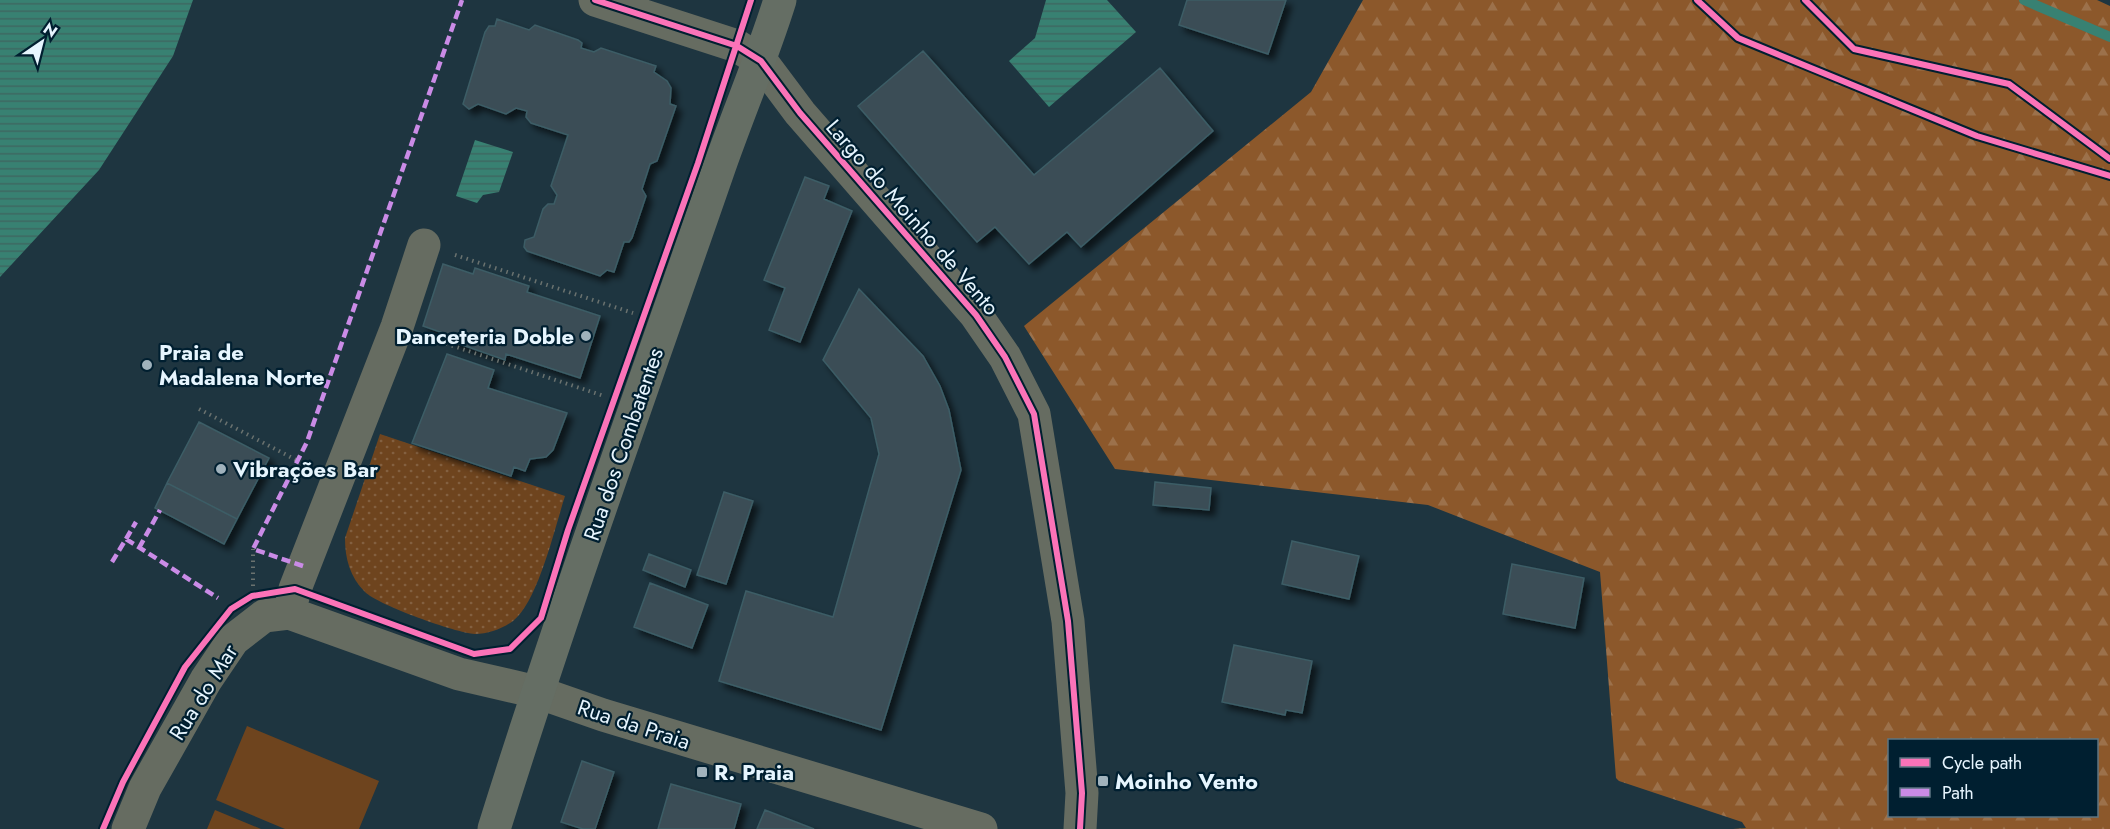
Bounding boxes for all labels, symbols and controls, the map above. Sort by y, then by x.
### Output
north arrow [12,12,72,72]
text: N [39,17,62,43]
street label: Largo do Moinho de Vento [819,112,1007,322]
place label: Danceteria Doble [395,320,574,352]
marker: Danceteria Doble [579,329,593,343]
place label: Praia de Madalena Norte [159,336,325,393]
street label: Rua dos Combatentes [575,343,671,545]
marker: Praia de Madalena Norte [140,358,154,372]
place label: Vibrações Bar [232,453,378,485]
marker: Vibrações Bar [214,462,228,476]
street label: Rua do Mar [161,637,245,746]
street label: Rua da Praia [574,691,694,757]
legend [1888,739,2098,817]
text: Cycle path [1942,750,2022,776]
place label: R. Praia [714,756,794,788]
marker: R. Praia [695,765,709,779]
place label: Moinho Vento [1115,765,1258,797]
marker: Moinho Vento [1096,774,1110,788]
text: Path [1942,780,1974,806]

